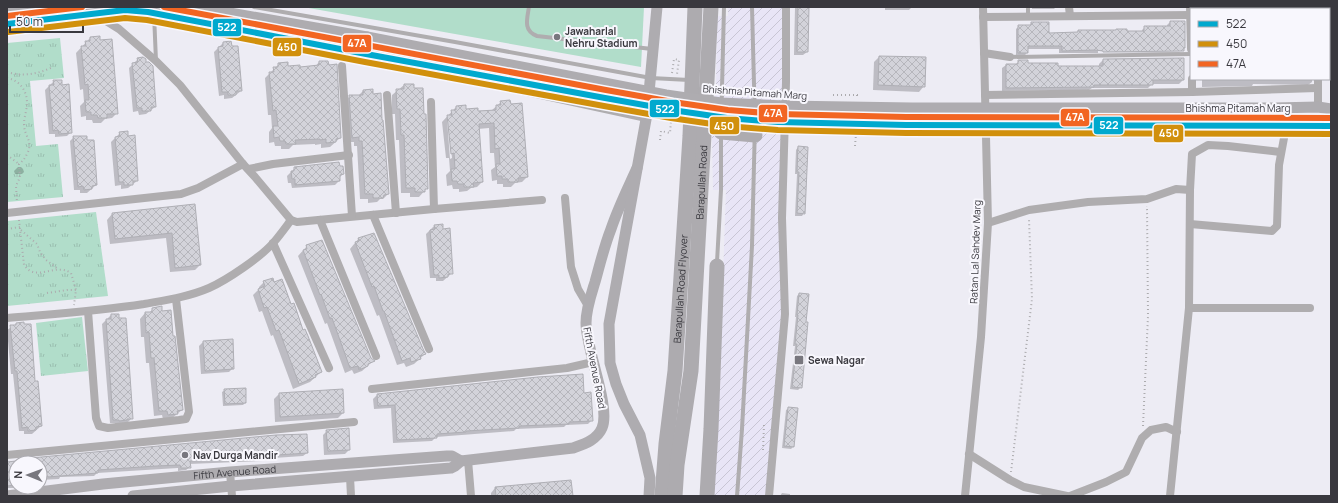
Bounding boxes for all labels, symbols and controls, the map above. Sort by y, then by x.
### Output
scale bar [10,8,83,34]
legend [1190,8,1330,80]
text: 50 m [16,13,43,30]
text: 522 [1226,15,1246,32]
line badge: 522 [212,18,242,37]
text: 522 [217,19,237,34]
place label: Jawaharlal Nehru Stadium [565,24,638,50]
marker: Jawaharlal Nehru Stadium [552,32,562,42]
line badge: 47A [342,34,372,53]
text: 47A [347,35,367,50]
text: 450 [1226,35,1247,52]
line badge: 450 [272,37,302,57]
text: 450 [277,39,297,54]
text: 47A [1226,55,1247,72]
street label: Bhishma Pitamah Marg [702,81,808,103]
line badge: 522 [649,99,680,118]
text: 522 [655,101,675,116]
street label: Bhishma Pitamah Marg [1186,101,1290,115]
line badge: 47A [758,104,788,123]
text: 47A [763,105,783,120]
line badge: 47A [1060,108,1090,127]
text: 47A [1065,109,1085,124]
line badge: 450 [709,116,740,135]
line badge: 522 [1093,116,1124,135]
text: 522 [1099,117,1119,132]
text: 450 [714,118,734,133]
line badge: 450 [1153,124,1184,143]
text: 450 [1159,125,1179,140]
street label: Barapullah Road [692,145,710,220]
street label: Ratan Lal Sahdev Marg [966,200,984,304]
street label: Barapullah Road Flyover [670,234,691,344]
street label: Fifth Avenue Road [580,326,610,410]
place label: Sewa Nagar [808,353,865,367]
marker: Sewa Nagar [793,354,805,366]
place label: Nav Durga Mandir [193,448,278,462]
marker: Nav Durga Mandir [180,450,190,460]
north arrow [8,455,48,495]
street label: Fifth Avenue Road [193,462,277,482]
text: N [10,471,25,479]

